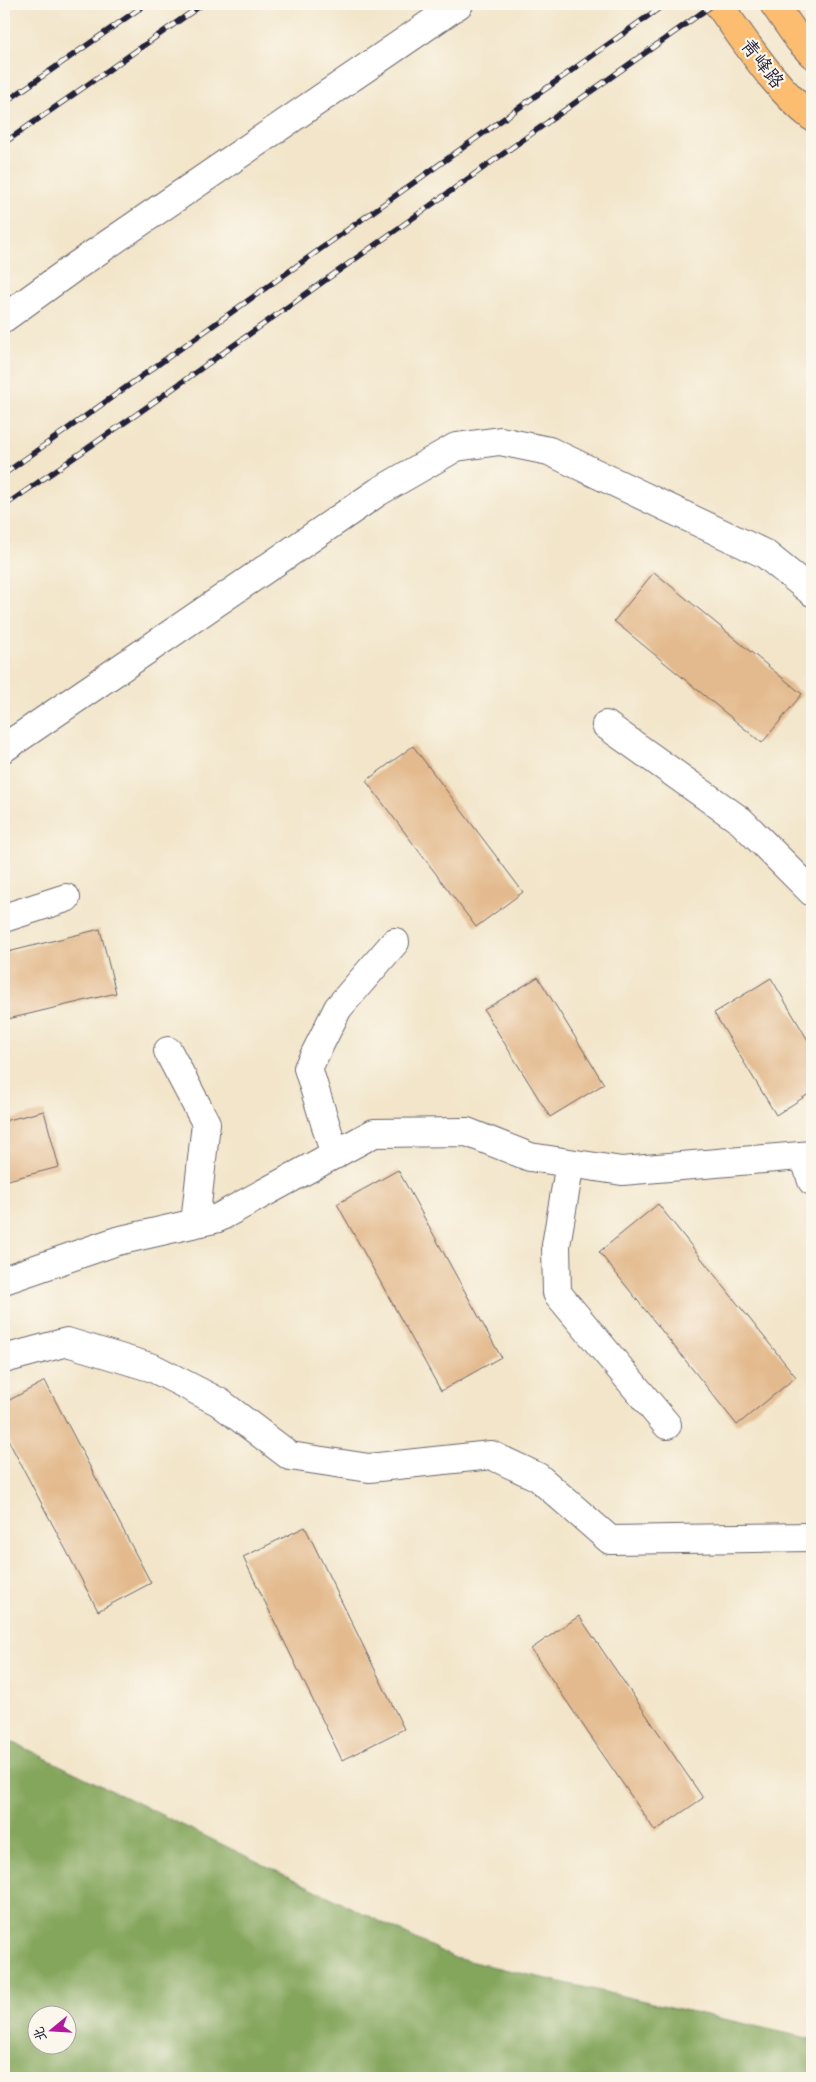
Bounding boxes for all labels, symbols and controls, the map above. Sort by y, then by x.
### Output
street label: 青峰路 [735,33,791,93]
north arrow [28,2004,78,2054]
text: 北 [28,2025,50,2044]

